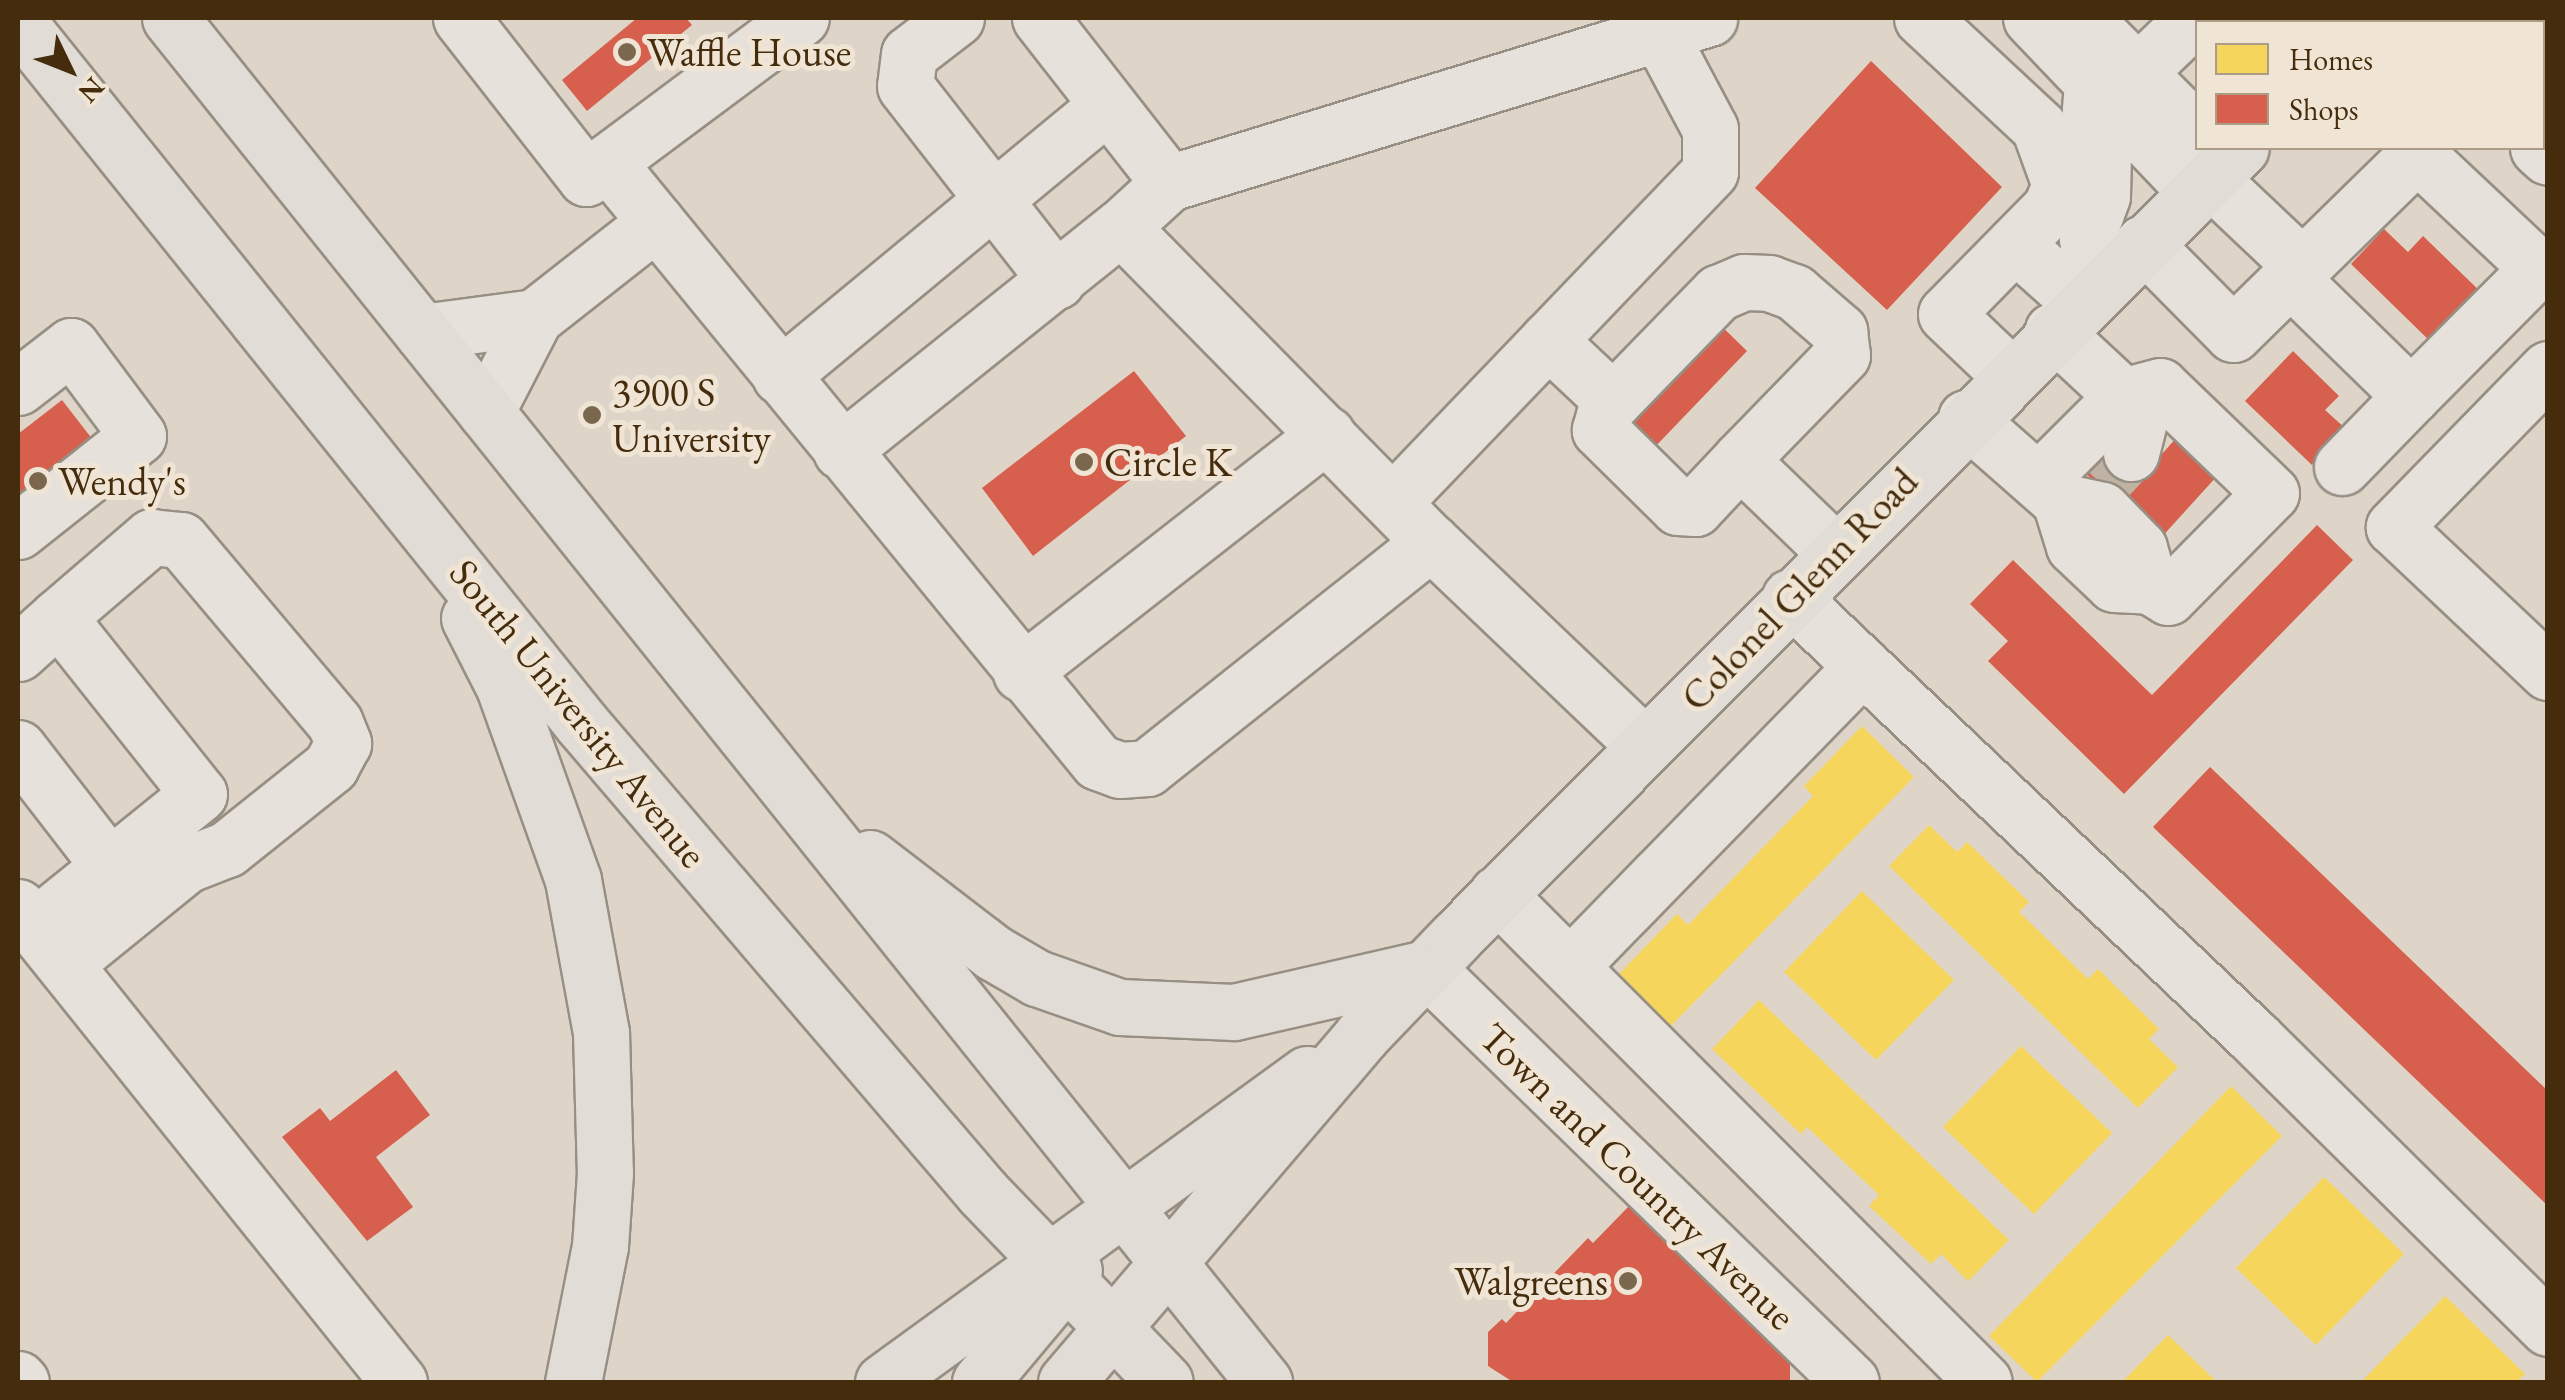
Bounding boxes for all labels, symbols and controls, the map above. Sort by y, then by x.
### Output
north arrow [20,20,120,120]
legend [2195,20,2545,150]
place label: Waffle House [647,28,851,76]
text: Homes [2289,40,2373,79]
marker: Waffle House [616,41,638,63]
text: N [71,70,113,111]
text: Shops [2289,90,2359,129]
place label: 3900 S University [612,368,771,462]
marker: 3900 S University [581,404,603,426]
place label: Circle K [1104,438,1232,486]
marker: Circle K [1073,451,1095,473]
place label: Wendy's [58,457,186,505]
street label: Colonel Glenn Road [1671,457,1927,721]
marker: Wendy's [27,470,49,492]
street label: South University Avenue [440,549,718,877]
street label: Town and Country Avenue [1470,1013,1806,1339]
place label: Walgreens [1454,1257,1608,1305]
marker: Walgreens [1617,1270,1639,1292]

